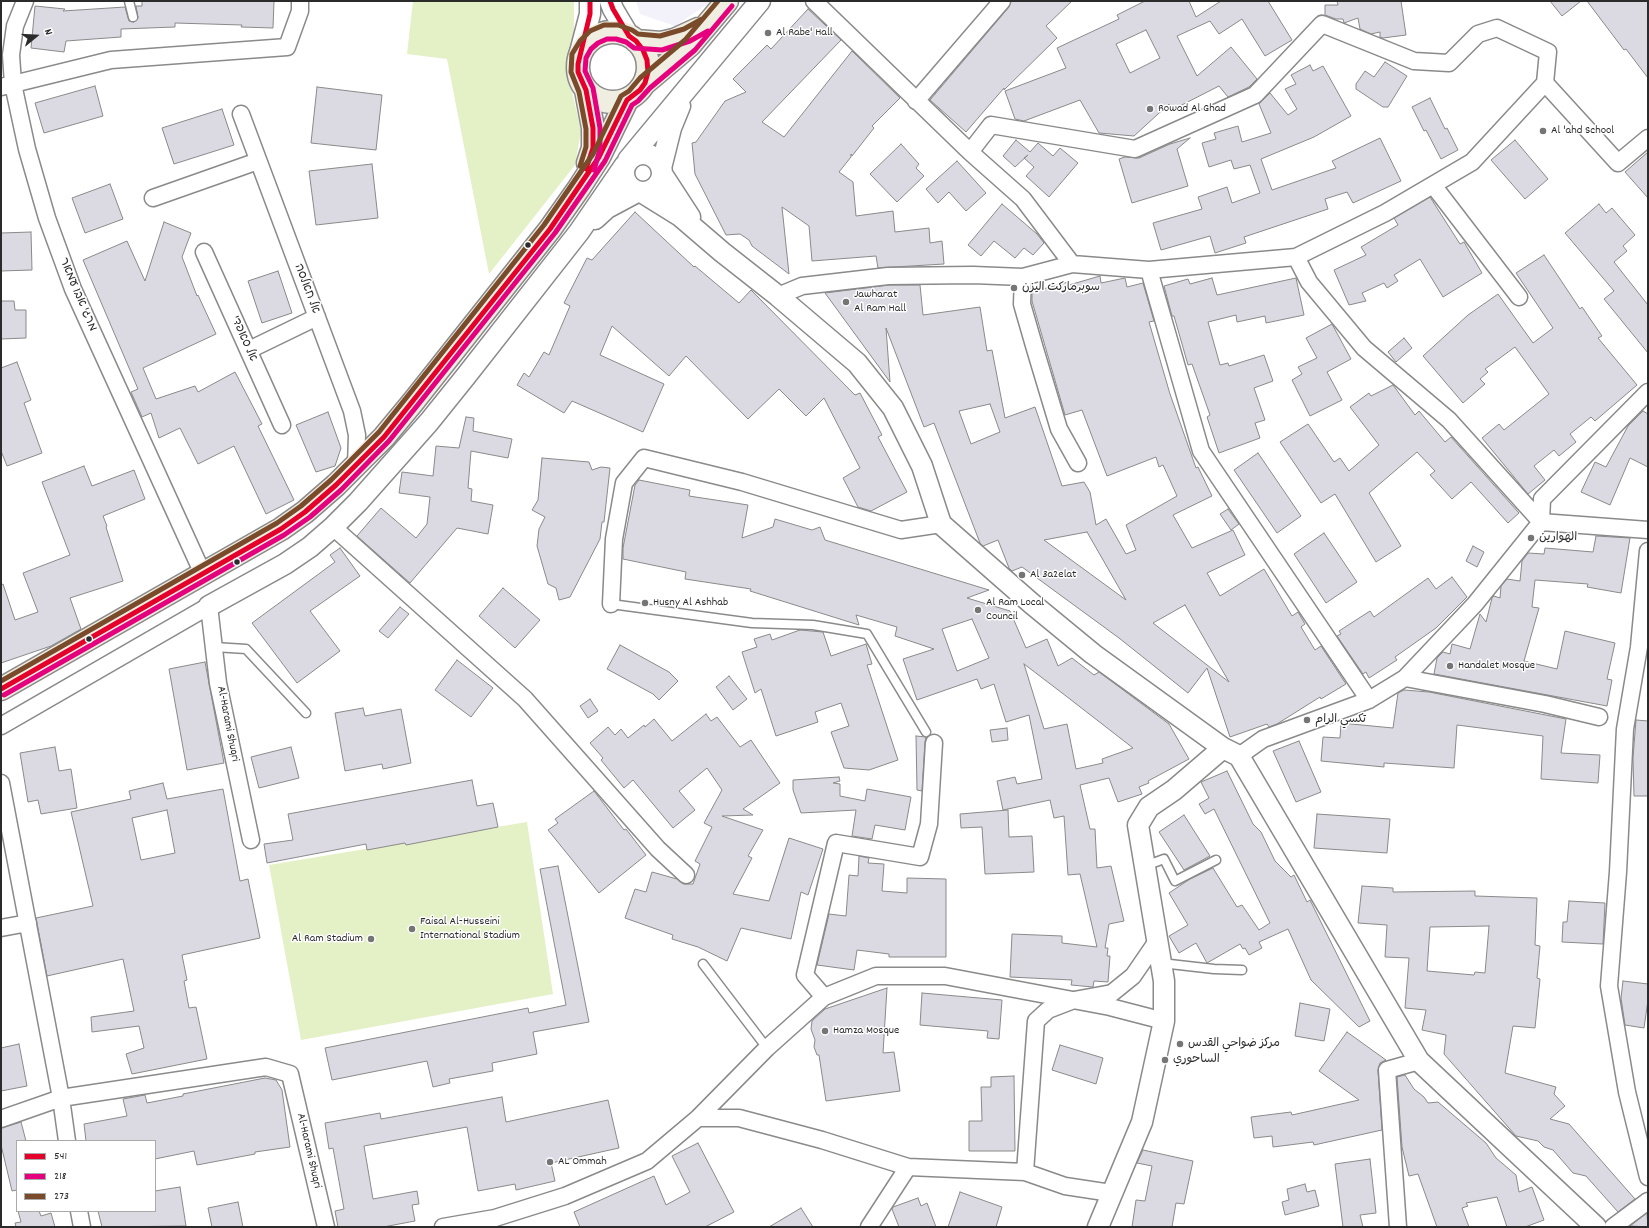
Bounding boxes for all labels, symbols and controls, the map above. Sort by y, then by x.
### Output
north arrow [16,16,56,56]
place label: Al Rabe' Hall [776,26,833,40]
text: N [39,27,56,37]
marker: Al Rabe' Hall [763,28,773,38]
place label: Rowad Al Ghad [1158,102,1226,116]
marker: Rowad Al Ghad [1145,104,1155,114]
place label: Al 'ahd School [1551,124,1614,138]
marker: Al 'ahd School [1538,126,1548,136]
unlabelled marker [523,240,533,250]
street label: מרג' אבו עמאר [55,256,99,334]
street label: אל חאלסה [290,262,322,316]
place label: سوبرماركت اليزن [1022,281,1100,295]
marker: سوبرماركت اليزن [1009,283,1019,293]
place label: Jawharat Al Ram Hall [854,288,906,316]
marker: Jawharat Al Ram Hall [841,297,851,307]
street label: אל סאפדי [227,314,259,364]
place label: الهوارين [1539,531,1577,545]
marker: الهوارين [1526,533,1536,543]
unlabelled marker [232,557,242,567]
place label: Al 3a2elat [1030,568,1077,582]
marker: Al 3a2elat [1017,570,1027,580]
place label: Husny Al Ashhab [653,596,728,610]
place label: Al Ram Local Council [986,596,1044,624]
marker: Husny Al Ashhab [640,598,650,608]
marker: Al Ram Local Council [973,605,983,615]
unlabelled marker [84,634,94,644]
place label: Handalet Mosque [1458,659,1535,673]
marker: Handalet Mosque [1445,661,1455,671]
street label: Al-Harami Shuqri [213,685,241,763]
place label: تكسي الرام [1315,713,1366,727]
marker: تكسي الرام [1302,715,1312,725]
place label: Faisal Al-Husseini International Stadium [420,915,520,943]
marker: Faisal Al-Husseini International Stadium [407,924,417,934]
place label: Al Ram Stadium [292,932,363,946]
marker: Al Ram Stadium [366,934,376,944]
place label: Hamza Mosque [833,1024,899,1038]
marker: Hamza Mosque [820,1026,830,1036]
place label: مركز ضواحي القدس [1188,1037,1280,1051]
marker: مركز ضواحي القدس [1175,1039,1185,1049]
place label: الساحوري [1173,1053,1220,1067]
marker: الساحوري [1160,1055,1170,1065]
street label: Al-Harami Shuqri [292,1112,324,1190]
legend [16,1140,156,1212]
text: 541 [54,1148,67,1165]
place label: AL Ommah [558,1155,607,1169]
marker: AL Ommah [545,1157,555,1167]
text: 218 [54,1168,67,1185]
text: 273 [54,1188,69,1205]

